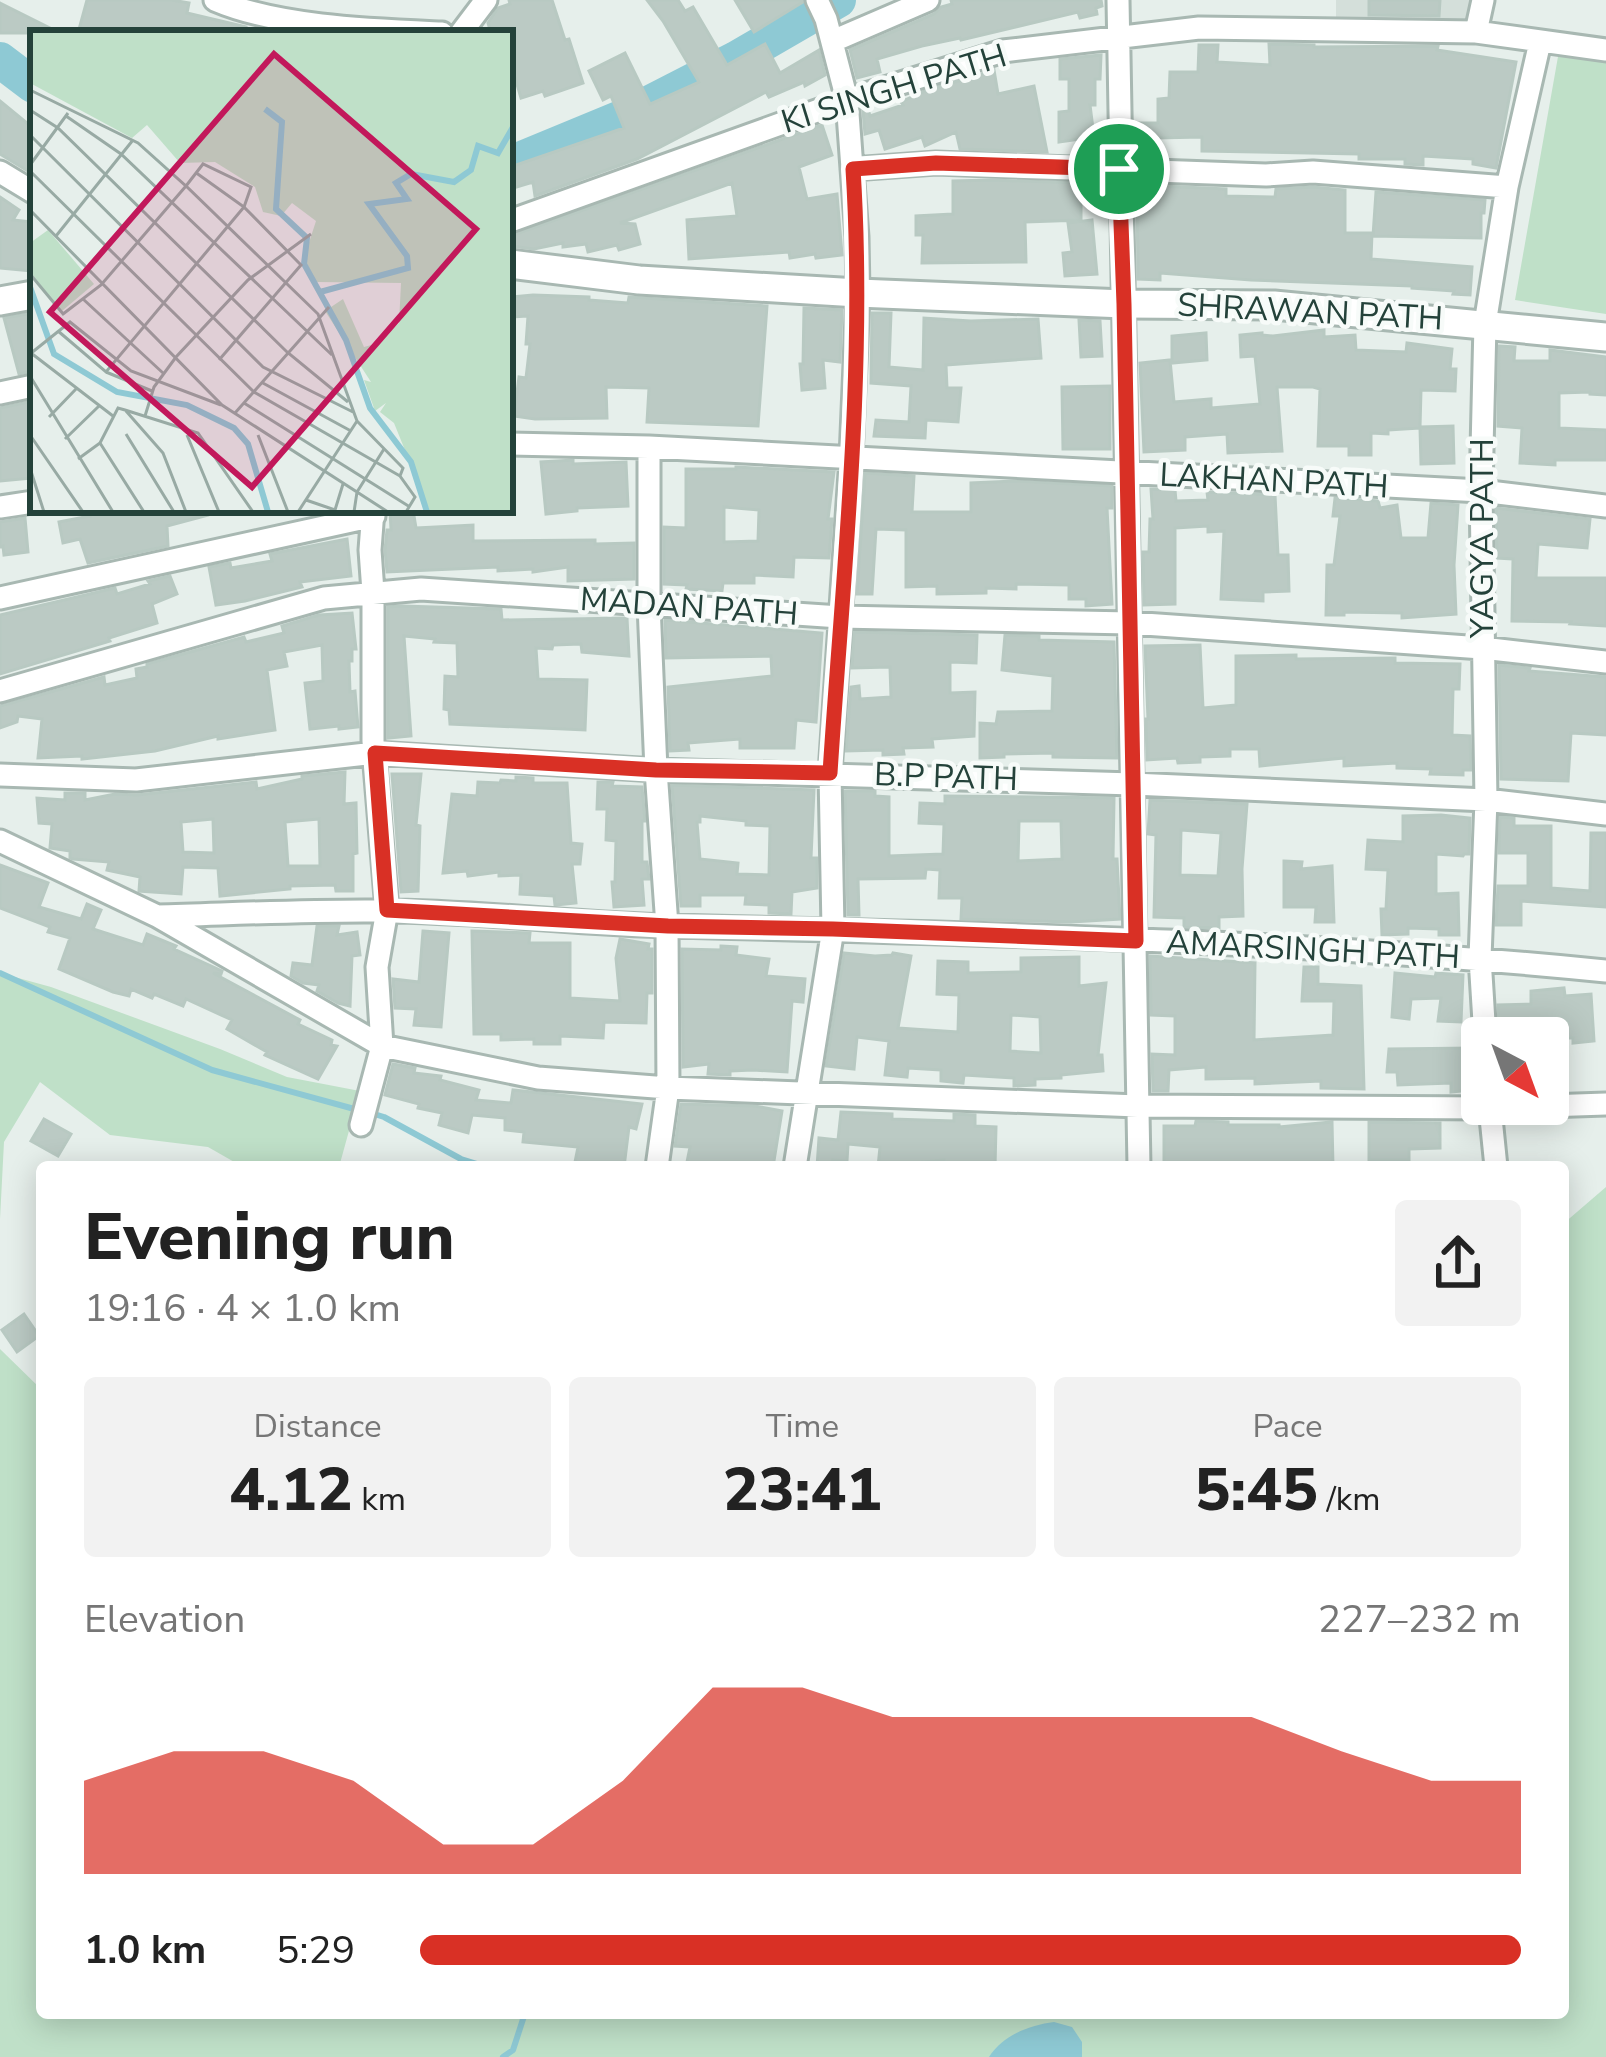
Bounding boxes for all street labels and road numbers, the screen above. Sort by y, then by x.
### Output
street label: KI SINGH PATH [776,33,1012,145]
street label: SHRAWAN PATH [1176,283,1444,341]
street label: YAGYA PATH [1460,438,1505,639]
street label: LAKHAN PATH [1158,453,1390,509]
street label: MADAN PATH [579,577,799,637]
street label: B.P PATH [873,752,1019,802]
street label: AMARSINGH PATH [1165,920,1461,980]

